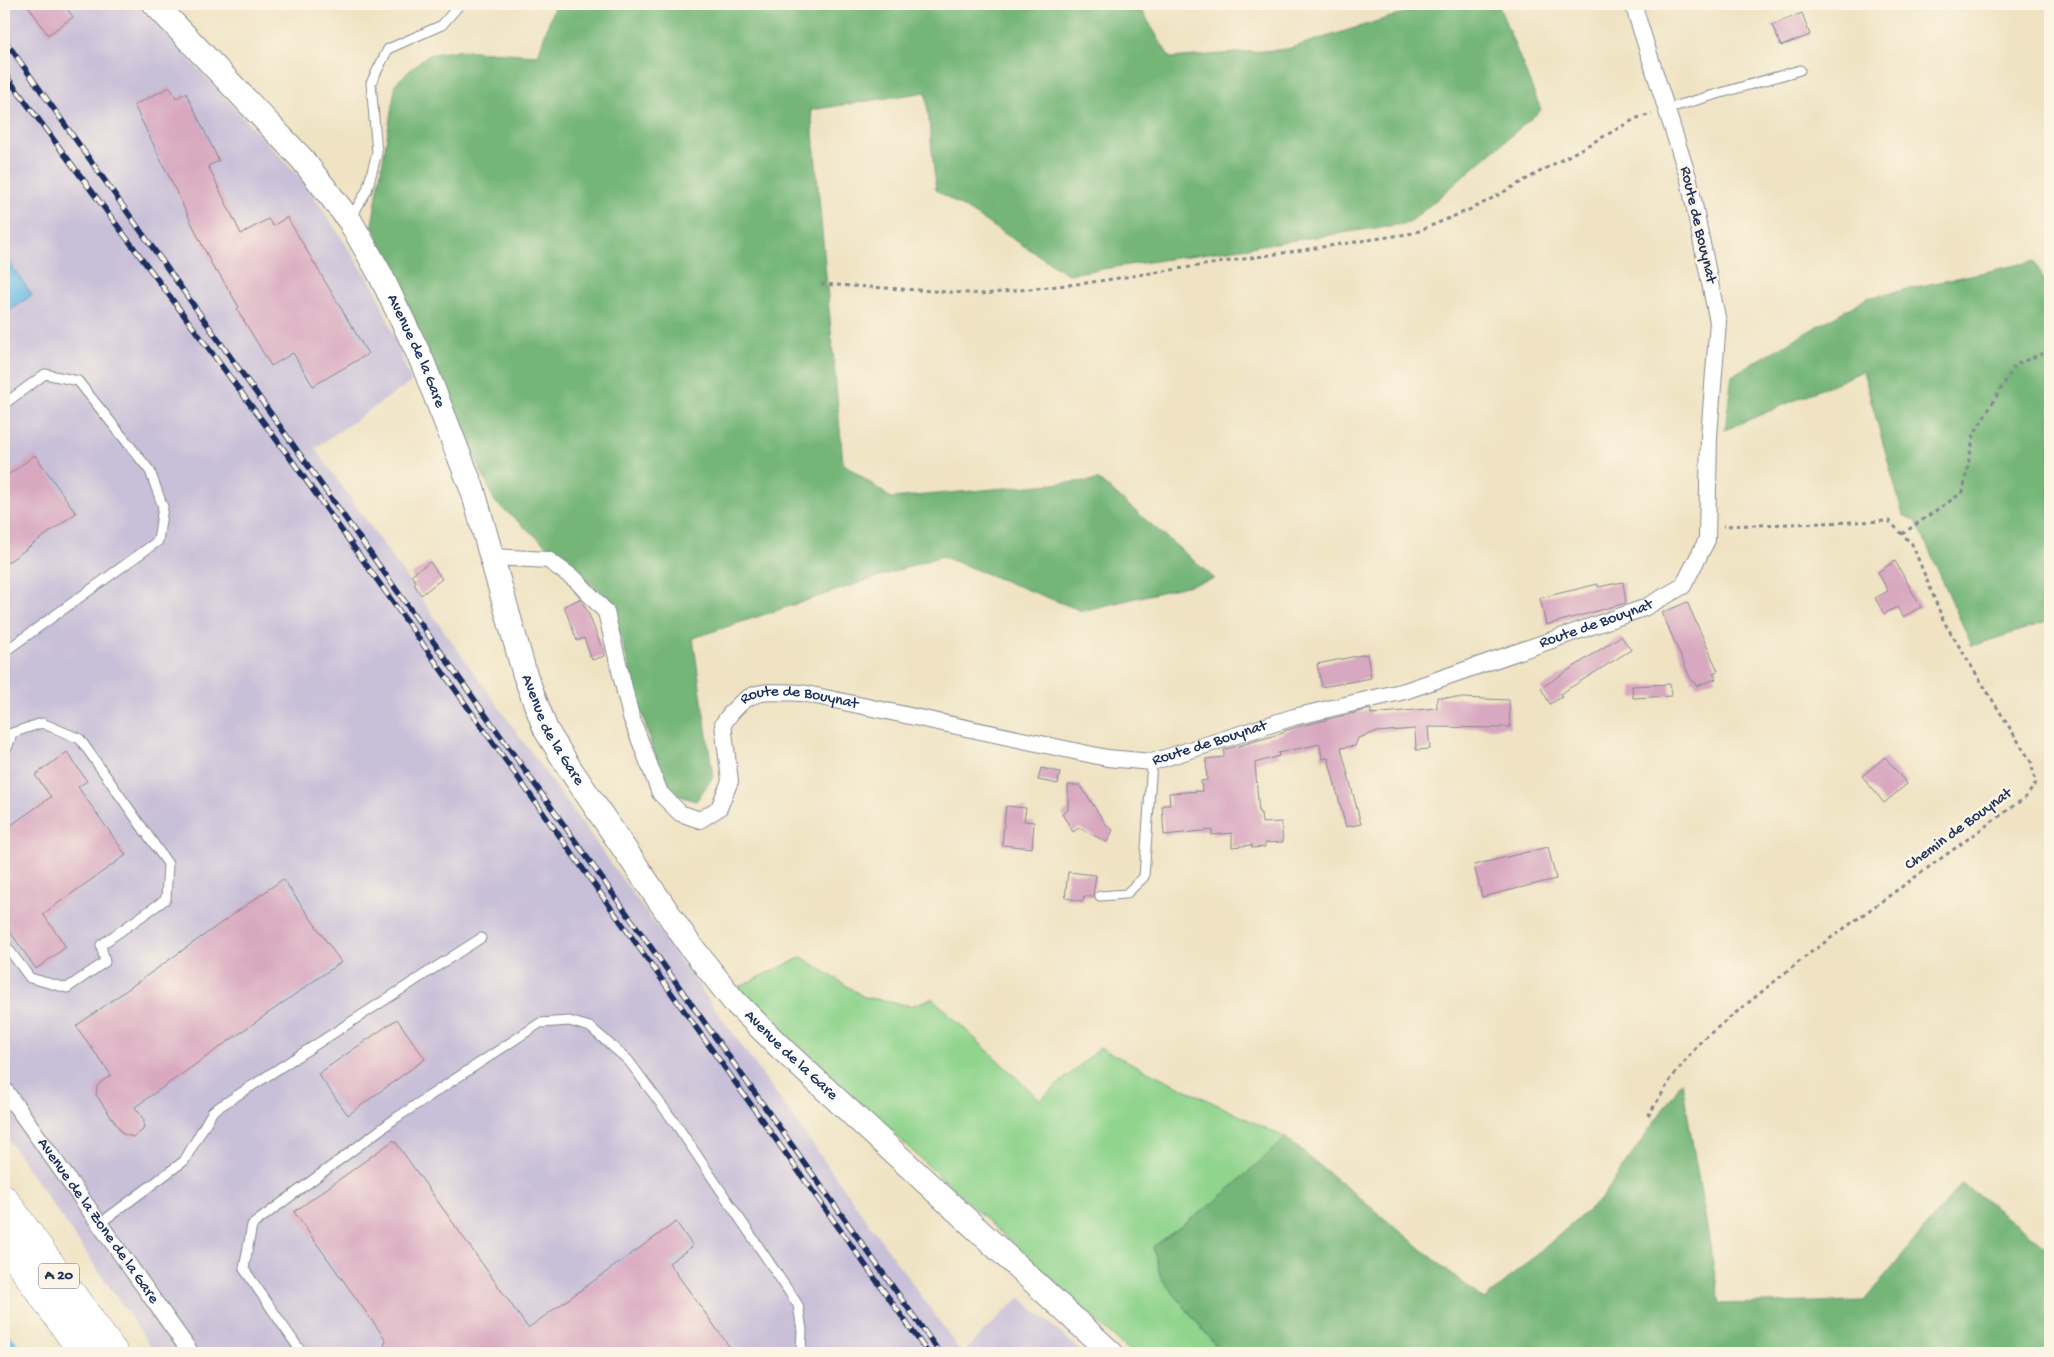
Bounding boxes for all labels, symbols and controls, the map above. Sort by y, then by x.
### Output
street label: Route de Bouynat [1674,165,1720,287]
street label: Avenue de la Gare [382,291,449,411]
street label: Route de Bouynat [1537,595,1658,653]
street label: Avenue de la Gare [516,672,589,790]
street label: Route de Bouynat [737,683,861,714]
street label: Route de Bouynat [1150,716,1271,771]
street label: Chemin de Bouynat [1902,784,2018,875]
street label: Avenue de la Gare [740,1007,842,1105]
street label: Avenue de la Zone de la Gare [33,1135,163,1308]
road number: A 20 [39,1264,79,1288]

